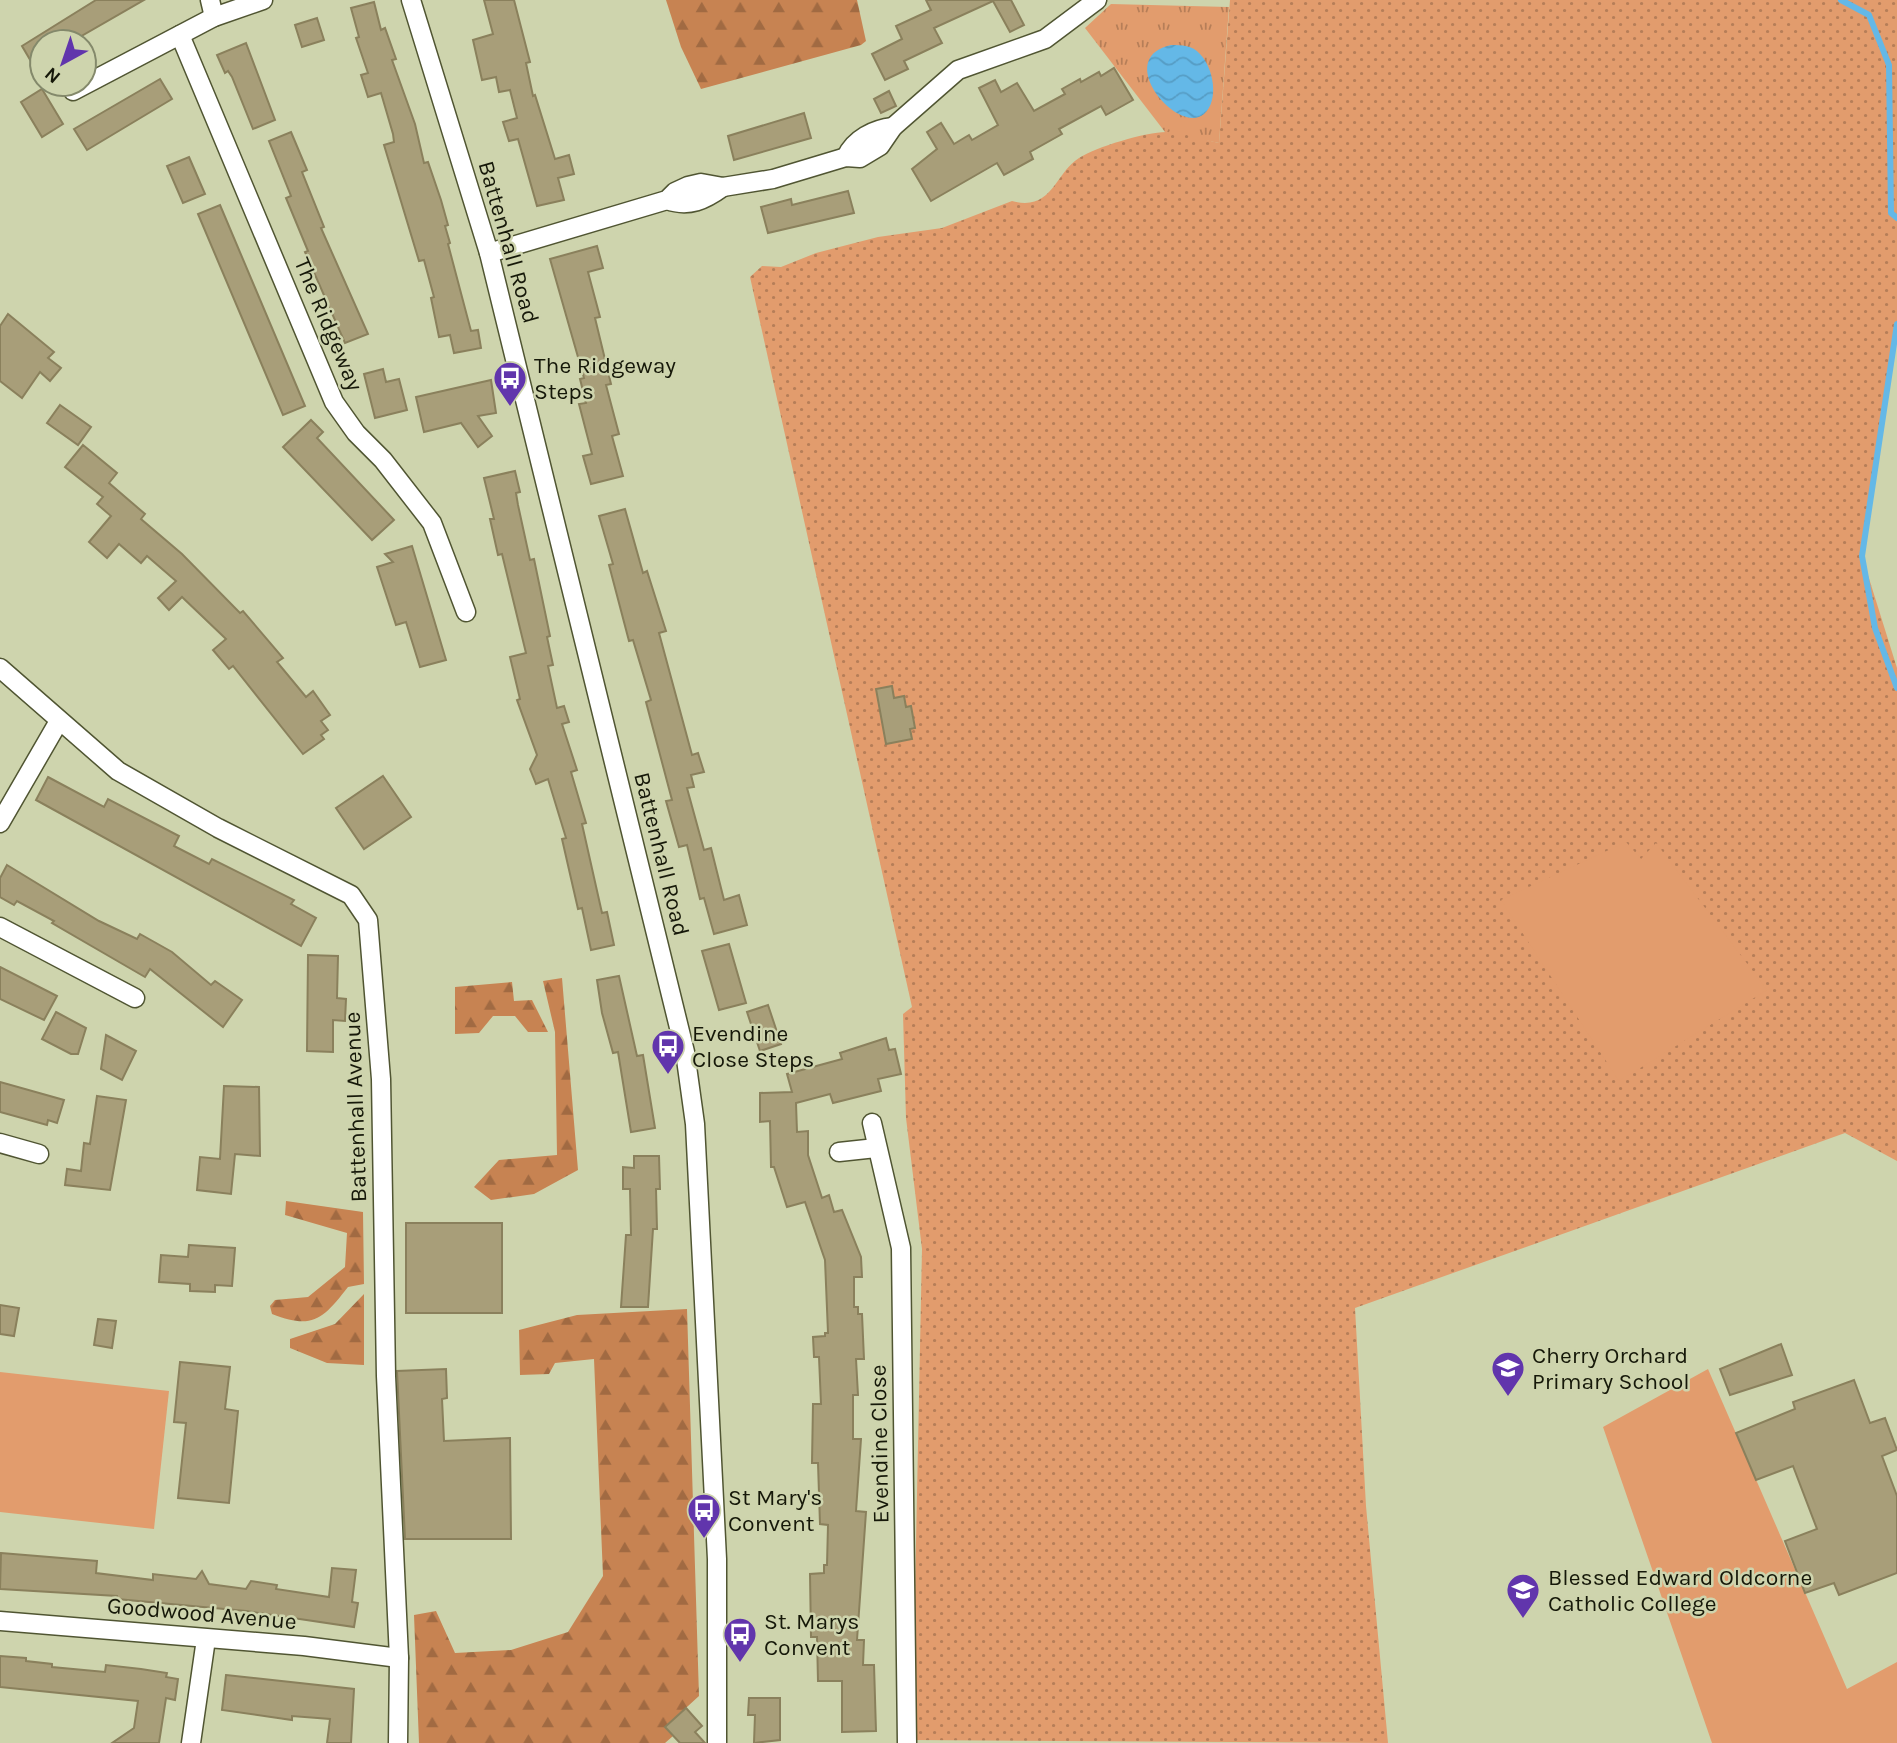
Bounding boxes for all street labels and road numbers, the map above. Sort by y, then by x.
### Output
street label: Battenhall Road [472,158,545,326]
street label: The Ridgeway [288,254,369,395]
street label: Battenhall Road [628,769,695,939]
street label: Battenhall Avenue [339,1011,372,1203]
street label: Evendine Close [865,1364,894,1524]
street label: Goodwood Avenue [106,1592,298,1635]

